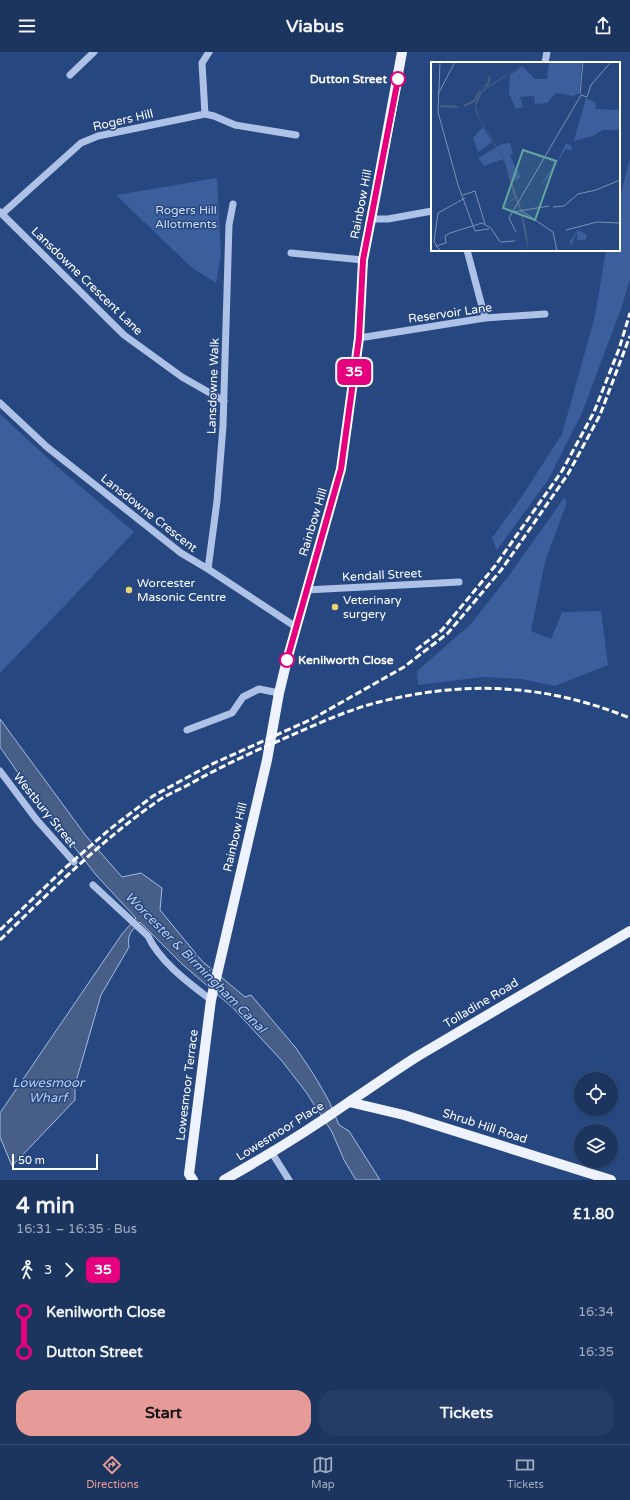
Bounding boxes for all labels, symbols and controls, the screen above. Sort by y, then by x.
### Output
icon: menu [16,15,38,37]
text: Viabus [286,15,344,37]
icon: share [592,15,614,37]
inset map [431,62,620,251]
marker: Dutton Street [390,71,406,87]
place label: Dutton Street [310,72,387,86]
street label: Rogers Hill [91,106,155,134]
street label: Rainbow Hill [347,168,375,240]
park label: Rogers Hill Allotments [155,203,217,231]
street label: Lansdowne Crescent Lane [28,224,146,338]
street label: Reservoir Lane [407,300,493,326]
street label: Lansdowne Walk [204,337,222,434]
line badge: 35 [336,359,372,385]
text: 35 [345,363,363,380]
street label: Lansdowne Crescent [98,471,200,555]
street label: Rainbow Hill [296,486,330,558]
street label: Kendall Street [342,566,423,584]
place label: Worcester Masonic Centre [137,576,226,604]
marker: Worcester Masonic Centre [124,585,134,595]
place label: Veterinary surgery [343,593,402,621]
marker: Veterinary surgery [330,602,340,612]
marker: Kenilworth Close [279,652,295,668]
place label: Kenilworth Close [298,653,394,667]
street label: Westbury Street [11,770,80,850]
street label: Rainbow Hill [220,801,250,873]
water label: Worcester & Birmingham Canal [121,889,270,1038]
street label: Tolladine Road [441,975,521,1031]
street label: Lowesmoor Terrace [173,1028,201,1141]
map controls [574,1072,618,1168]
button: locate [574,1072,618,1116]
water label: Lowesmoor Wharf [12,1075,86,1106]
street label: Lowesmoor Place [234,1098,326,1164]
street label: Shrub Hill Road [441,1106,529,1146]
button: layers [574,1124,618,1168]
scale bar [12,1152,98,1171]
text: 50 m [18,1154,45,1167]
text: 4 min [16,1193,75,1219]
text: £1.80 [573,1205,614,1223]
text: 16:31 – 16:35 · Bus [16,1221,137,1237]
icon: walk [16,1259,38,1281]
icon: forward [58,1259,80,1281]
text: 35 [94,1261,112,1278]
text: 3 [44,1262,52,1278]
text: Kenilworth Close [46,1303,166,1321]
text: 16:34 [578,1304,614,1320]
text: Dutton Street [46,1343,143,1361]
text: 16:35 [578,1344,614,1360]
button: Start [16,1390,311,1436]
button: Tickets [319,1390,614,1436]
tab: Directions [86,1454,139,1491]
tab: Map [311,1454,335,1491]
tab: Tickets [507,1454,544,1491]

